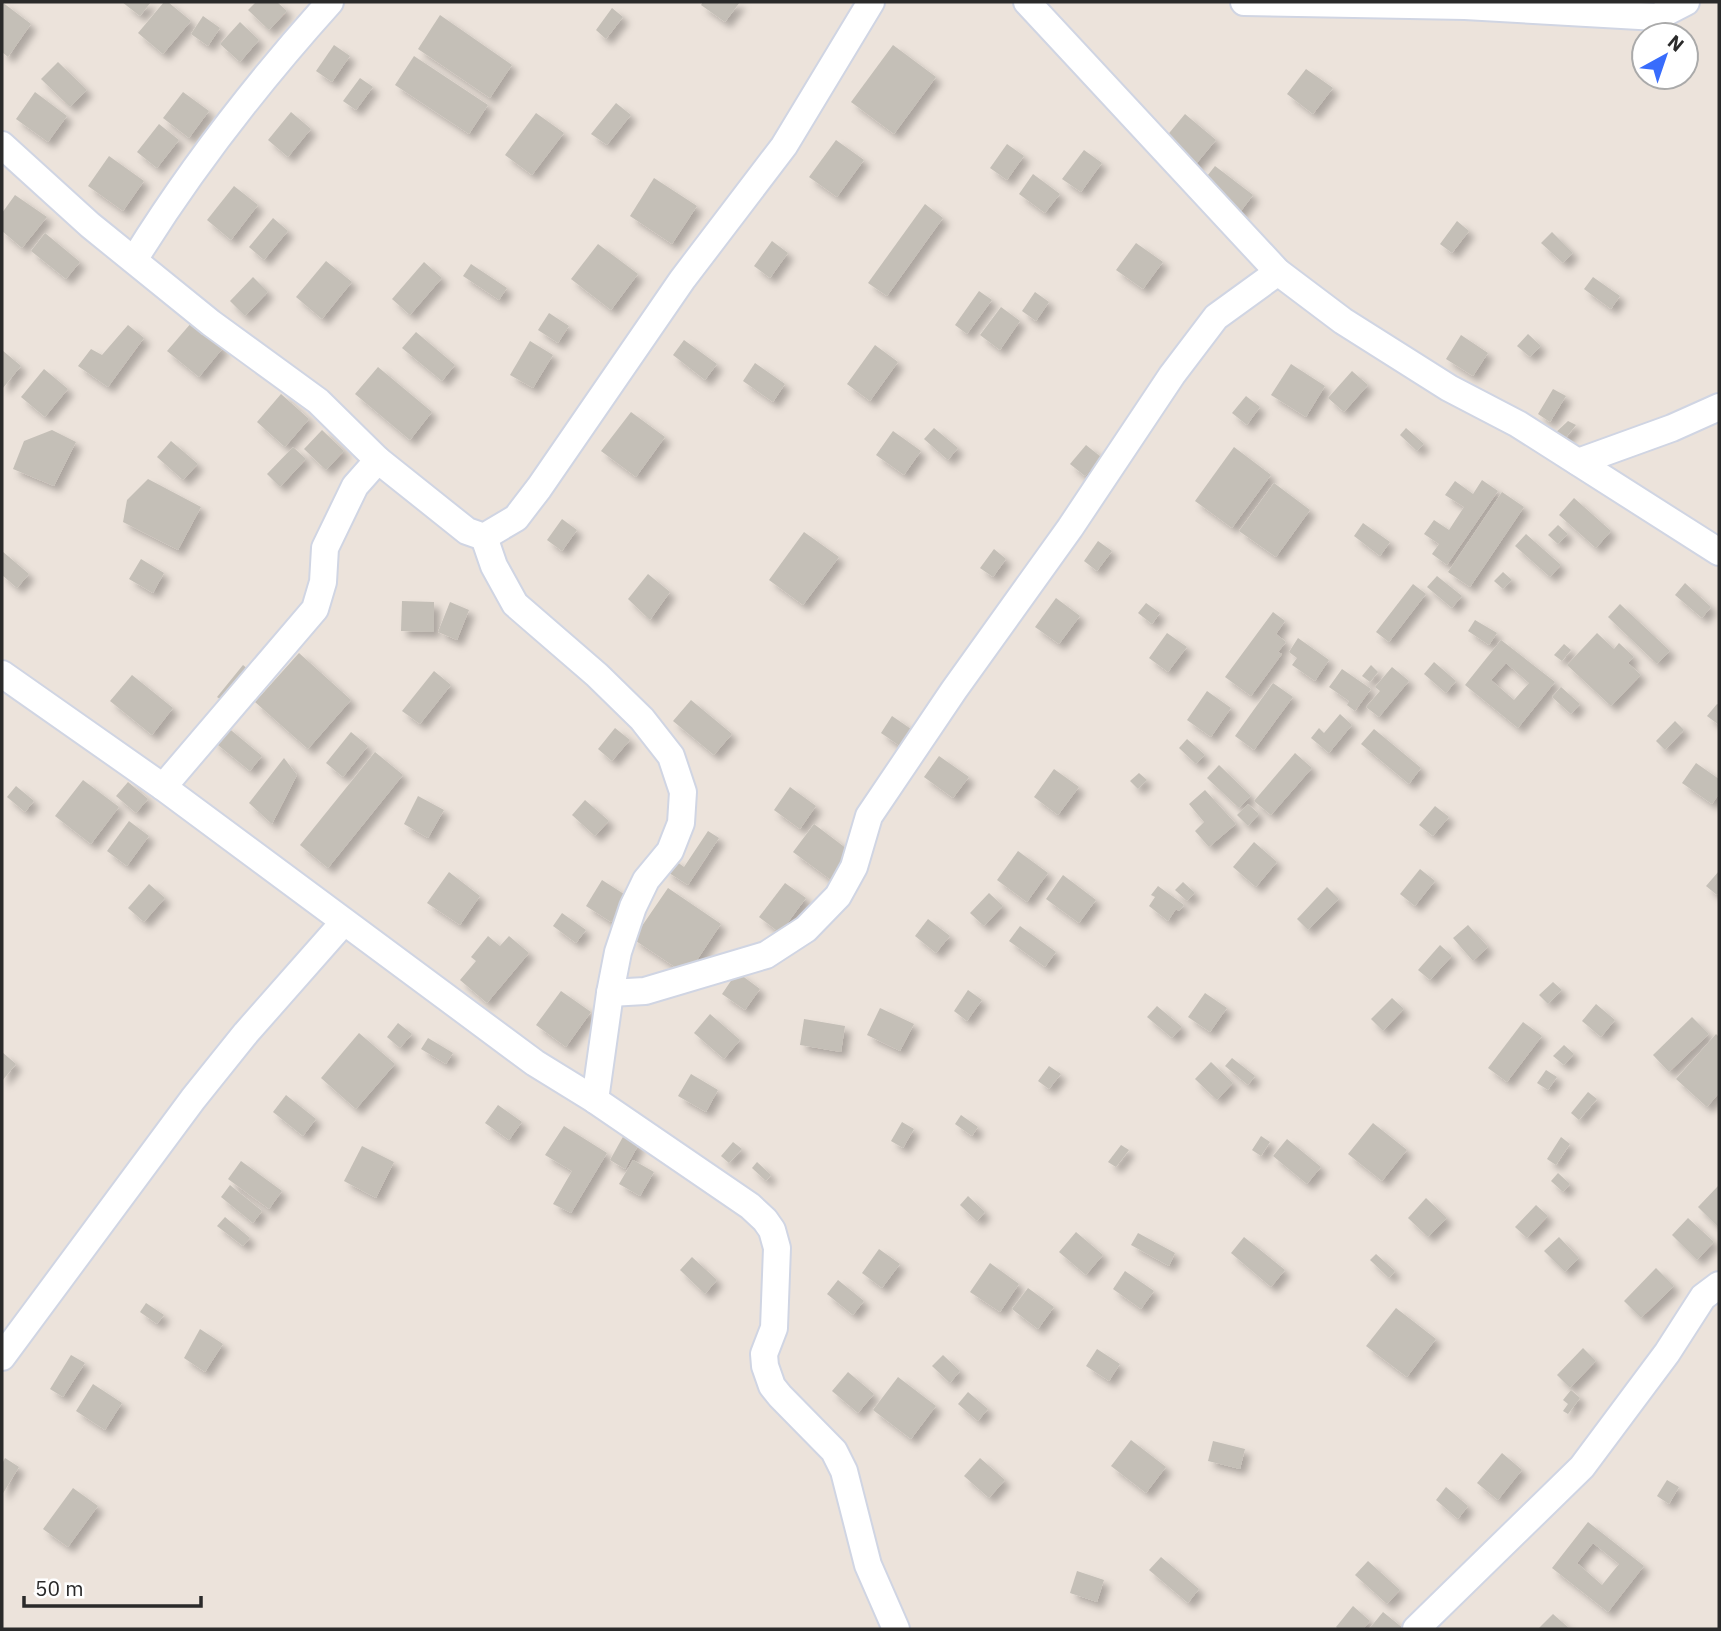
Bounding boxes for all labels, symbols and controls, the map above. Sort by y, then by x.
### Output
north arrow [1630,21,1700,91]
text: N [1663,29,1689,57]
scale bar [24,1564,201,1608]
text: 50 m [35,1574,84,1602]

